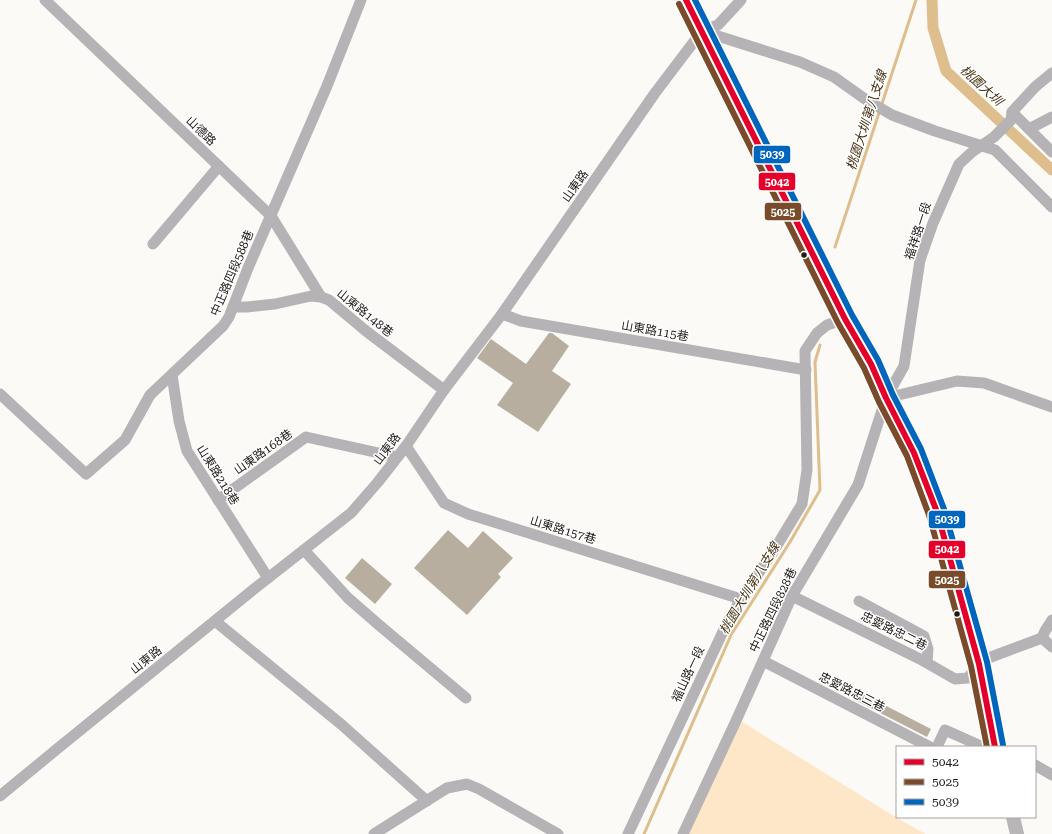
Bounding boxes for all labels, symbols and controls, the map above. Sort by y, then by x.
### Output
water label: 桃園大圳 [958,62,1007,110]
water label: 桃園大圳第八支線 [843,66,890,172]
street label: 山德路 [183,113,219,149]
line badge: 5039 [753,145,791,164]
text: 5039 [760,148,784,161]
street label: 山東路 [559,167,591,205]
line badge: 5042 [758,172,796,191]
text: 5042 [765,176,789,189]
street label: 福祥路一段 [902,200,934,262]
line badge: 5025 [764,202,802,221]
text: 5025 [771,206,795,219]
street label: 中正路四段588巷 [208,228,256,318]
unlabelled marker [799,250,809,260]
street label: 山東路148巷 [334,286,396,340]
street label: 山東路115巷 [620,318,690,344]
street label: 山東路168巷 [231,427,295,477]
street label: 山東路 [371,430,403,468]
street label: 山東路218巷 [194,442,242,508]
line badge: 5039 [928,510,966,529]
street label: 山東路157巷 [528,513,598,547]
text: 5039 [935,513,959,526]
water label: 桃園大圳第八支線 [716,538,784,637]
line badge: 5042 [928,540,966,559]
text: 5042 [935,543,959,556]
street label: 中正路四段828巷 [747,566,799,654]
line badge: 5025 [928,570,966,589]
text: 5025 [935,574,959,587]
street label: 忠愛路忠二巷 [859,609,929,653]
unlabelled marker [952,609,962,619]
street label: 山東路 [128,643,164,677]
street label: 福山路一段 [669,644,707,704]
street label: 忠愛路忠三巷 [817,669,887,715]
legend [896,746,1036,818]
text: 5042 [932,755,959,769]
text: 5025 [932,775,959,789]
text: 5039 [932,795,959,809]

